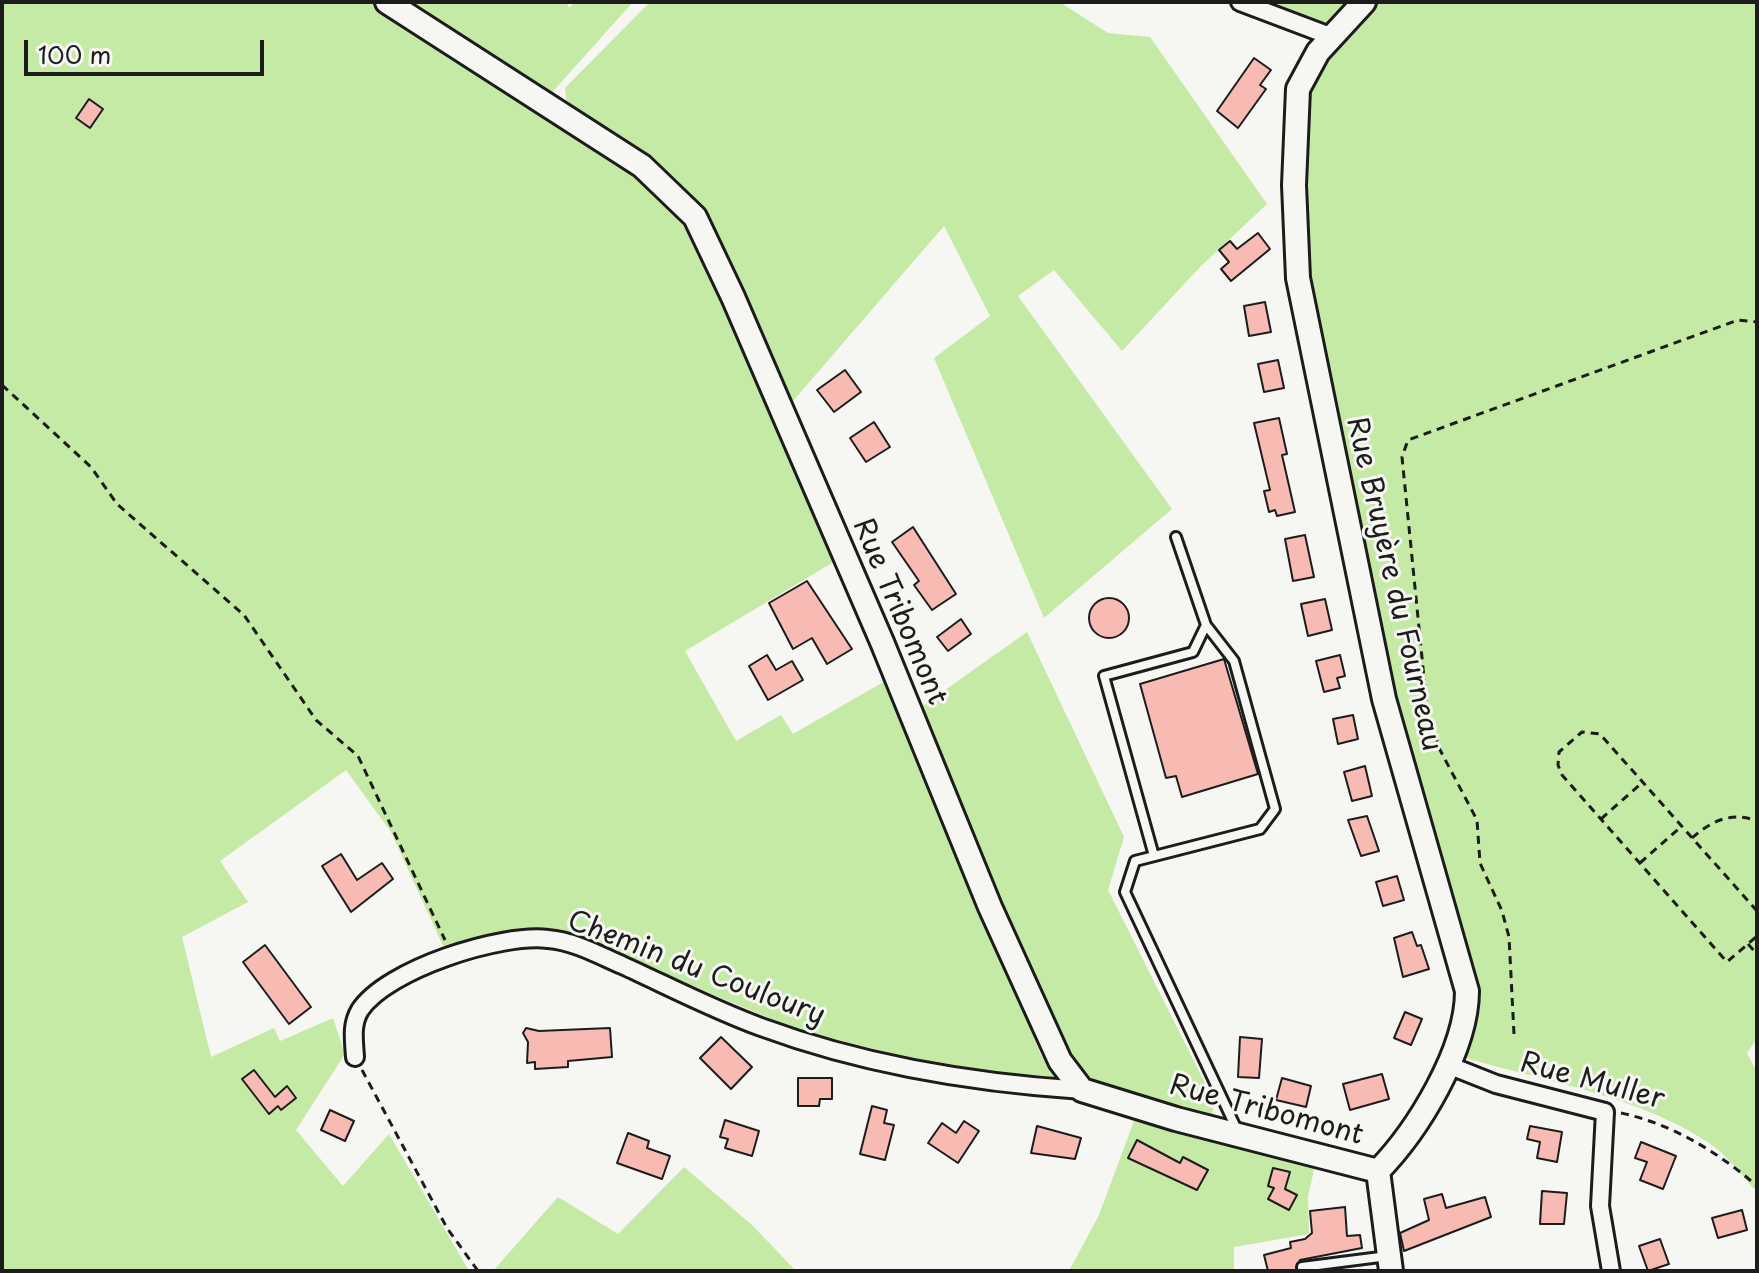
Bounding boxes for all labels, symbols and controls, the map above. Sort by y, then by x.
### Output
scale bar [28,24,268,74]
text: 100 m [38,36,111,72]
street label: Rue Bruyère du Fourneau [1338,414,1448,754]
street label: Rue Tribomont [845,514,953,710]
street label: Chemin du Couloury [562,904,830,1034]
street label: Rue Muller [1516,1047,1668,1117]
street label: Rue Tribomont [1165,1069,1367,1153]

